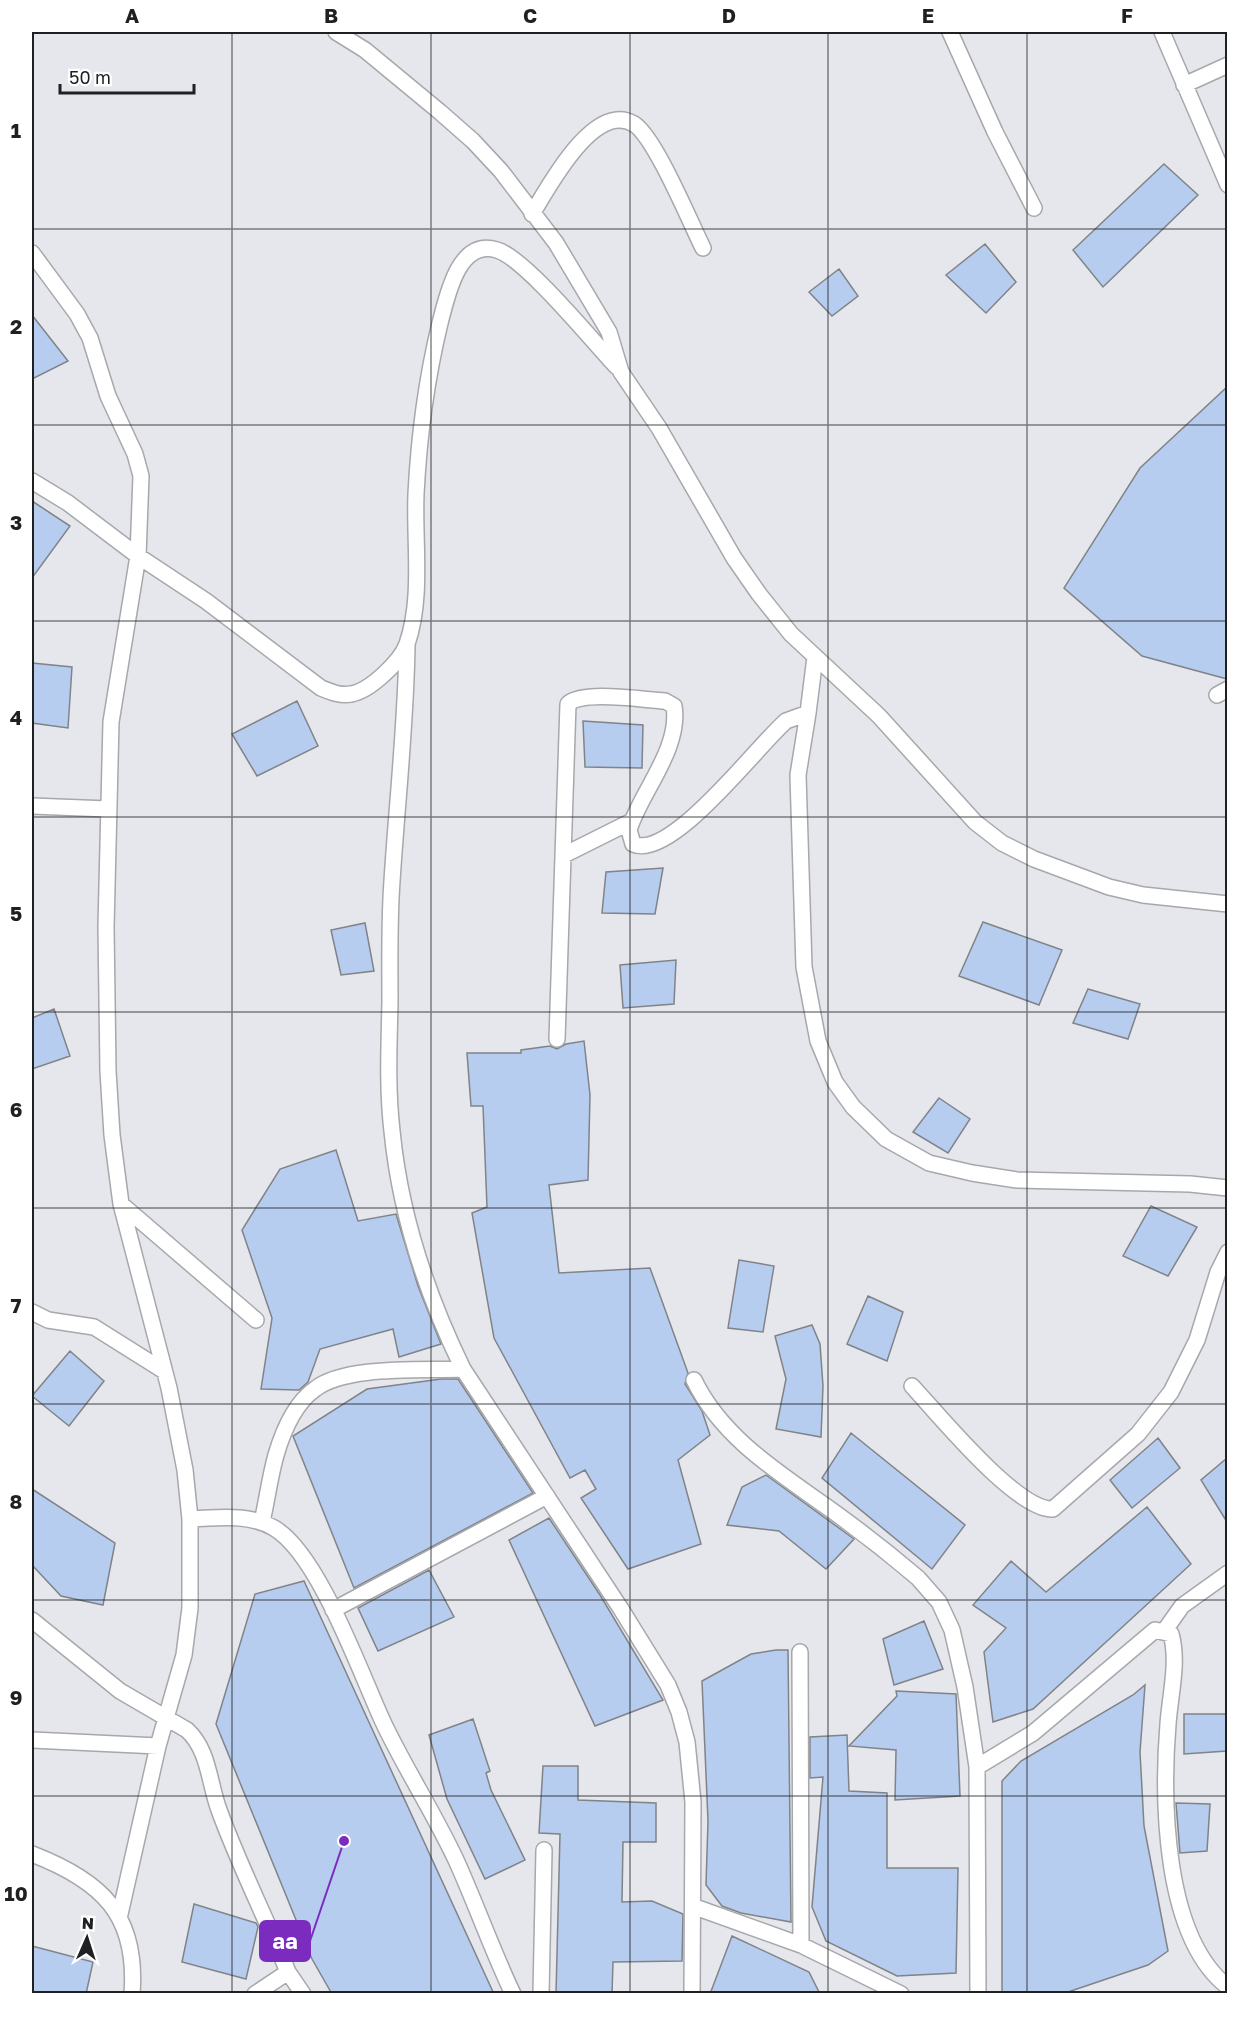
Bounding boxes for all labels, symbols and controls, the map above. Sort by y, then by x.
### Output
text: A [125,3,139,27]
text: B [324,3,338,27]
text: C [523,3,537,27]
text: D [722,3,736,27]
text: E [922,3,934,27]
text: F [1121,3,1133,27]
scale bar [60,57,194,95]
text: 50 m [69,66,111,88]
text: 1 [11,118,21,142]
text: 2 [10,314,22,338]
text: 3 [10,510,22,534]
text: 4 [10,705,22,729]
text: 5 [10,901,22,925]
text: 6 [10,1097,22,1121]
text: 7 [11,1293,22,1317]
text: 8 [10,1489,22,1513]
text: 9 [10,1685,22,1709]
text: 10 [4,1881,28,1905]
north arrow [57,1908,117,1968]
text: N [81,1913,94,1933]
callout: aa [260,1921,310,1961]
text: aa [272,1927,298,1954]

